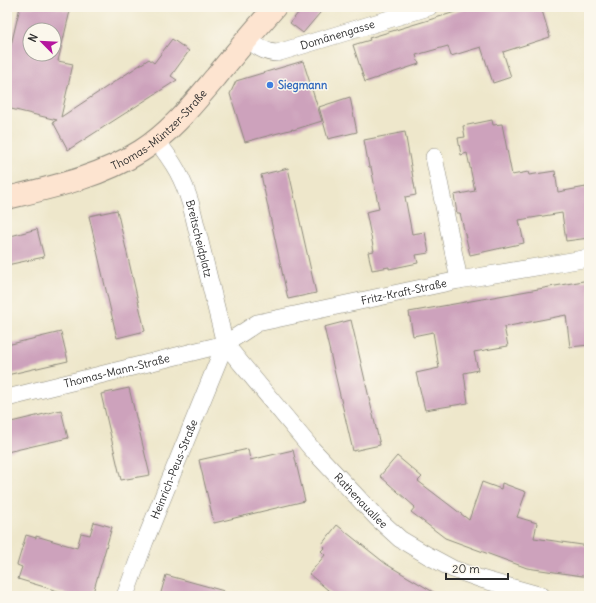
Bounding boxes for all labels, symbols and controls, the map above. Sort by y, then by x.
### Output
street label: Domänengasse [298,17,376,53]
north arrow [22,22,62,62]
text: N [25,32,41,44]
place label: Siegmann [278,78,328,93]
marker: Siegmann [265,80,275,90]
street label: Thomas-Müntzer-Straße [109,86,210,173]
street label: Breitscheidplatz [183,198,215,279]
street label: Fritz-Kraft-Straße [360,276,448,308]
street label: Thomas-Mann-Straße [62,351,171,391]
street label: Heinrich-Peus-Straße [148,417,201,521]
street label: Rathenauallee [331,470,391,531]
scale bar [446,555,508,581]
text: 20 m [452,561,480,576]

